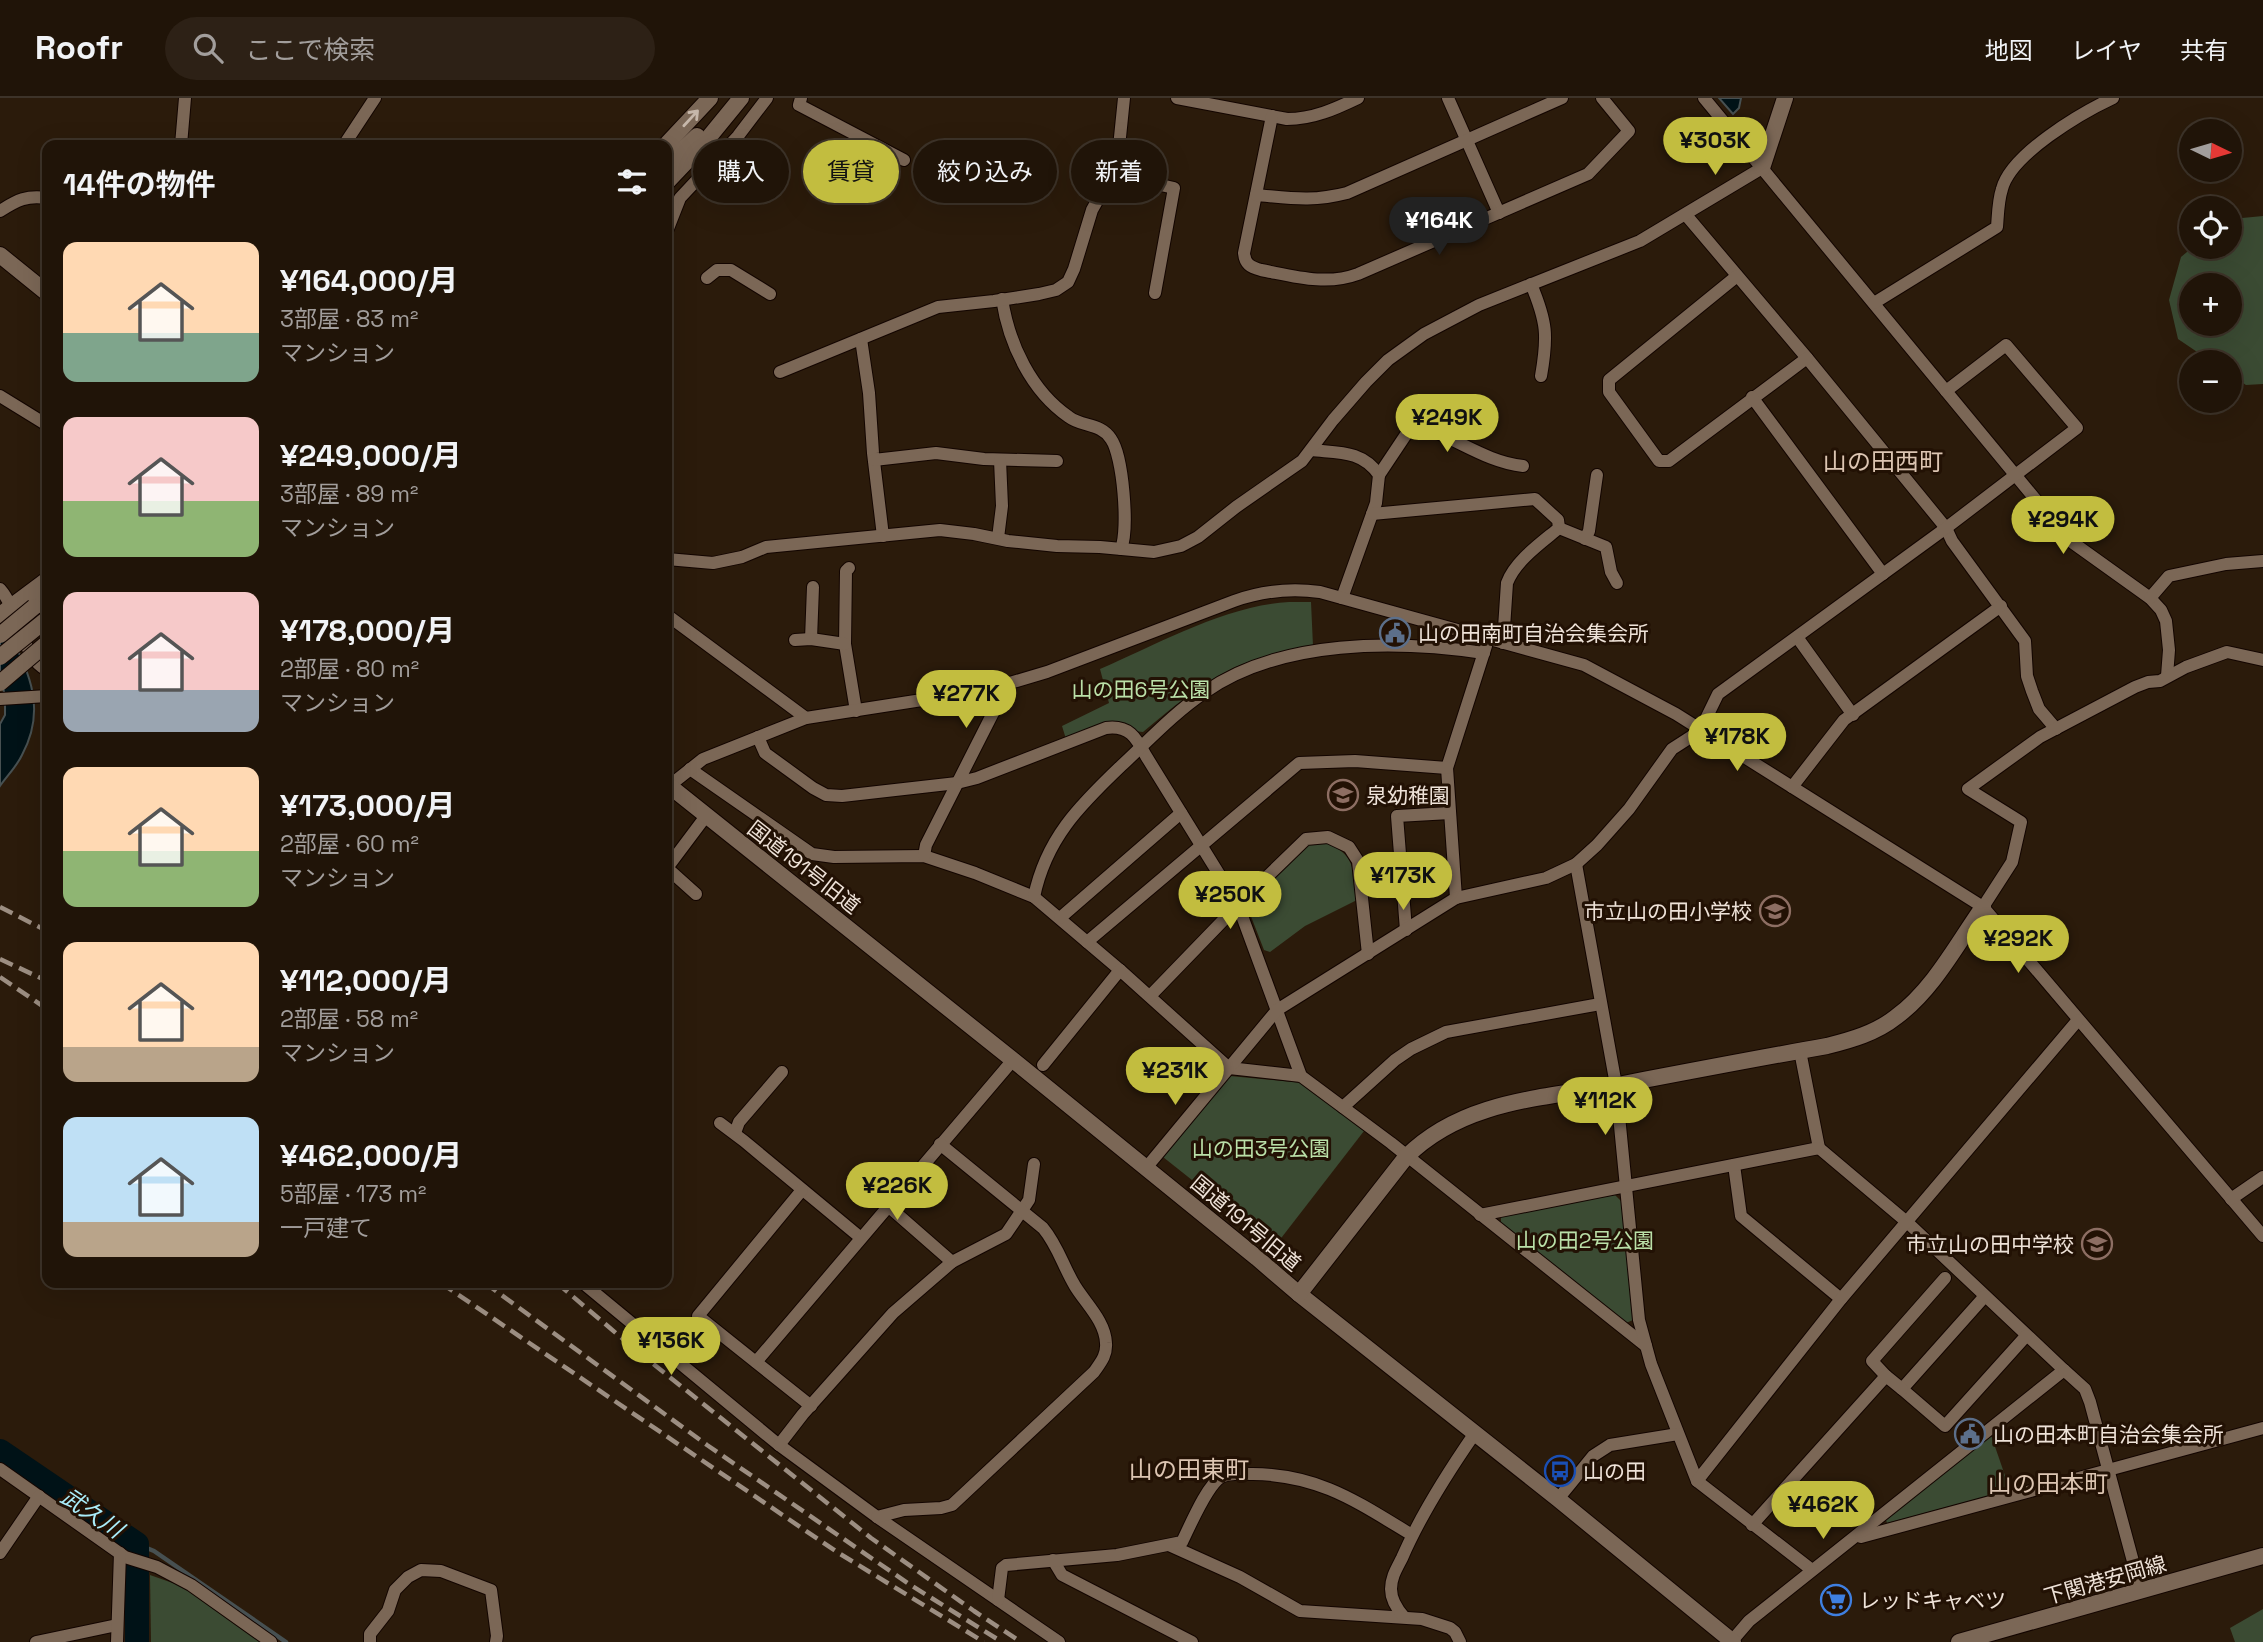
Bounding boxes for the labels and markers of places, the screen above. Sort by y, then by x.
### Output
pin: ¥303K [1666,118,1764,177]
pin: ¥164K [1390,198,1488,257]
pin: ¥249K [1398,394,1496,454]
pin: ¥294K [2014,496,2112,556]
public building icon: 山の田南町自治会集会所 [1378,616,1412,650]
place label: 山の田南町自治会集会所 [1418,620,1649,647]
pin: ¥277K [917,670,1015,730]
pin: ¥178K [1688,714,1786,773]
school or university icon: 泉幼稚園 [1326,778,1360,812]
place label: 泉幼稚園 [1366,782,1450,809]
pin: ¥173K [1354,852,1452,912]
pin: ¥250K [1181,872,1279,931]
school or university icon: 市立山の田小学校 [1758,894,1792,928]
place label: 市立山の田小学校 [1584,898,1752,925]
pin: ¥292K [1969,916,2067,975]
pin: ¥231K [1126,1048,1224,1107]
pin: ¥112K [1556,1077,1654,1137]
pin: ¥226K [848,1162,946,1222]
school or university icon: 市立山の田中学校 [2080,1227,2114,1261]
place label: 市立山の田中学校 [1906,1231,2074,1258]
pin: ¥136K [622,1318,720,1377]
public building icon: 山の田本町自治会集会所 [1953,1417,1987,1451]
place label: 山の田本町自治会集会所 [1993,1421,2224,1448]
bus stop icon: 山の田 [1543,1454,1577,1488]
place label: 山の田 [1583,1458,1646,1485]
pin: ¥462K [1774,1482,1872,1541]
supermarket icon: レッドキャベツ [1819,1583,1853,1617]
place label: レッドキャベツ [1859,1587,2006,1614]

